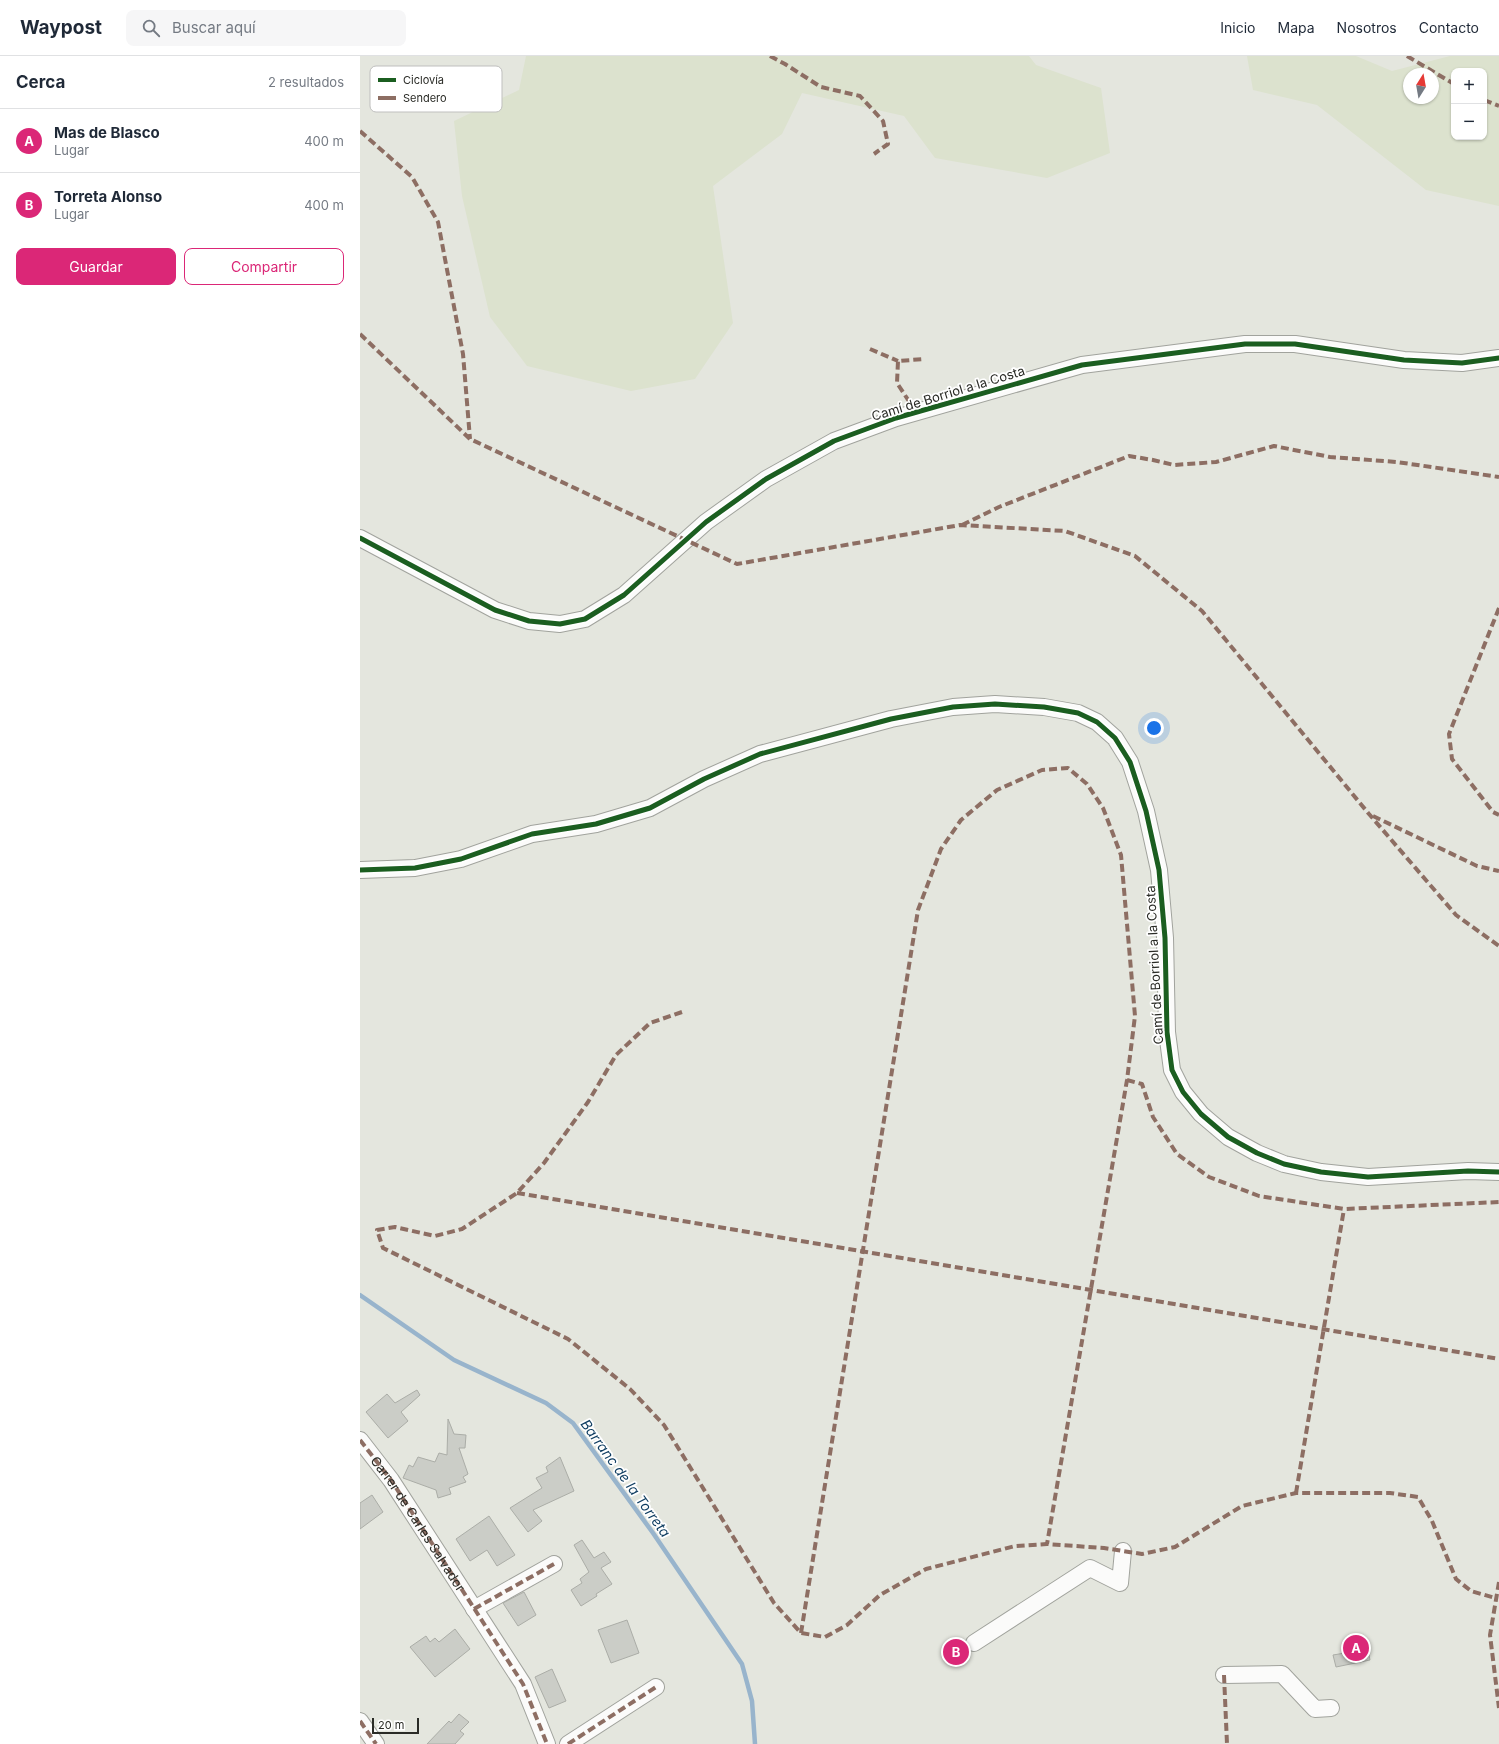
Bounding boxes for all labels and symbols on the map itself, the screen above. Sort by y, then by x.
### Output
legend [370,66,502,112]
north arrow [1403,68,1439,104]
text: Ciclovía [403,73,444,87]
text: Sendero [403,91,447,105]
street label: Camí de Borriol a la Costa [870,362,1026,424]
your location [1144,718,1164,738]
street label: Camí de Borriol a la Costa [1142,885,1166,1045]
water label: Barranc de la Torreta [578,1416,675,1541]
street label: Carrer de Carles Salvador [367,1453,469,1594]
pin: A [1343,1633,1369,1663]
pin: B [943,1637,969,1667]
scale bar [372,1716,419,1735]

